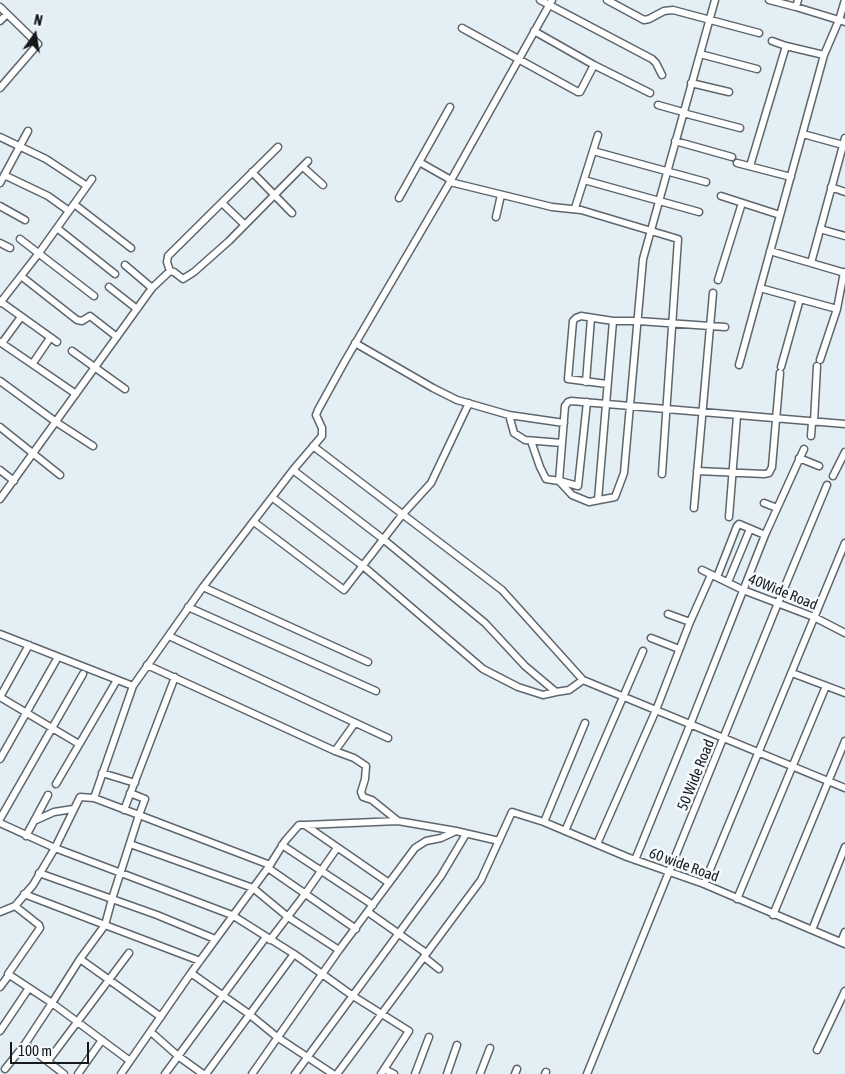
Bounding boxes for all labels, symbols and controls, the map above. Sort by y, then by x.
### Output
north arrow [10,10,60,60]
text: N [33,12,44,29]
street label: 40Wide Road [746,570,820,614]
street label: 50 Wide Road [674,737,718,813]
street label: 60 wide Road [647,844,721,886]
scale bar [12,1032,91,1064]
text: 100 m [18,1042,52,1059]

